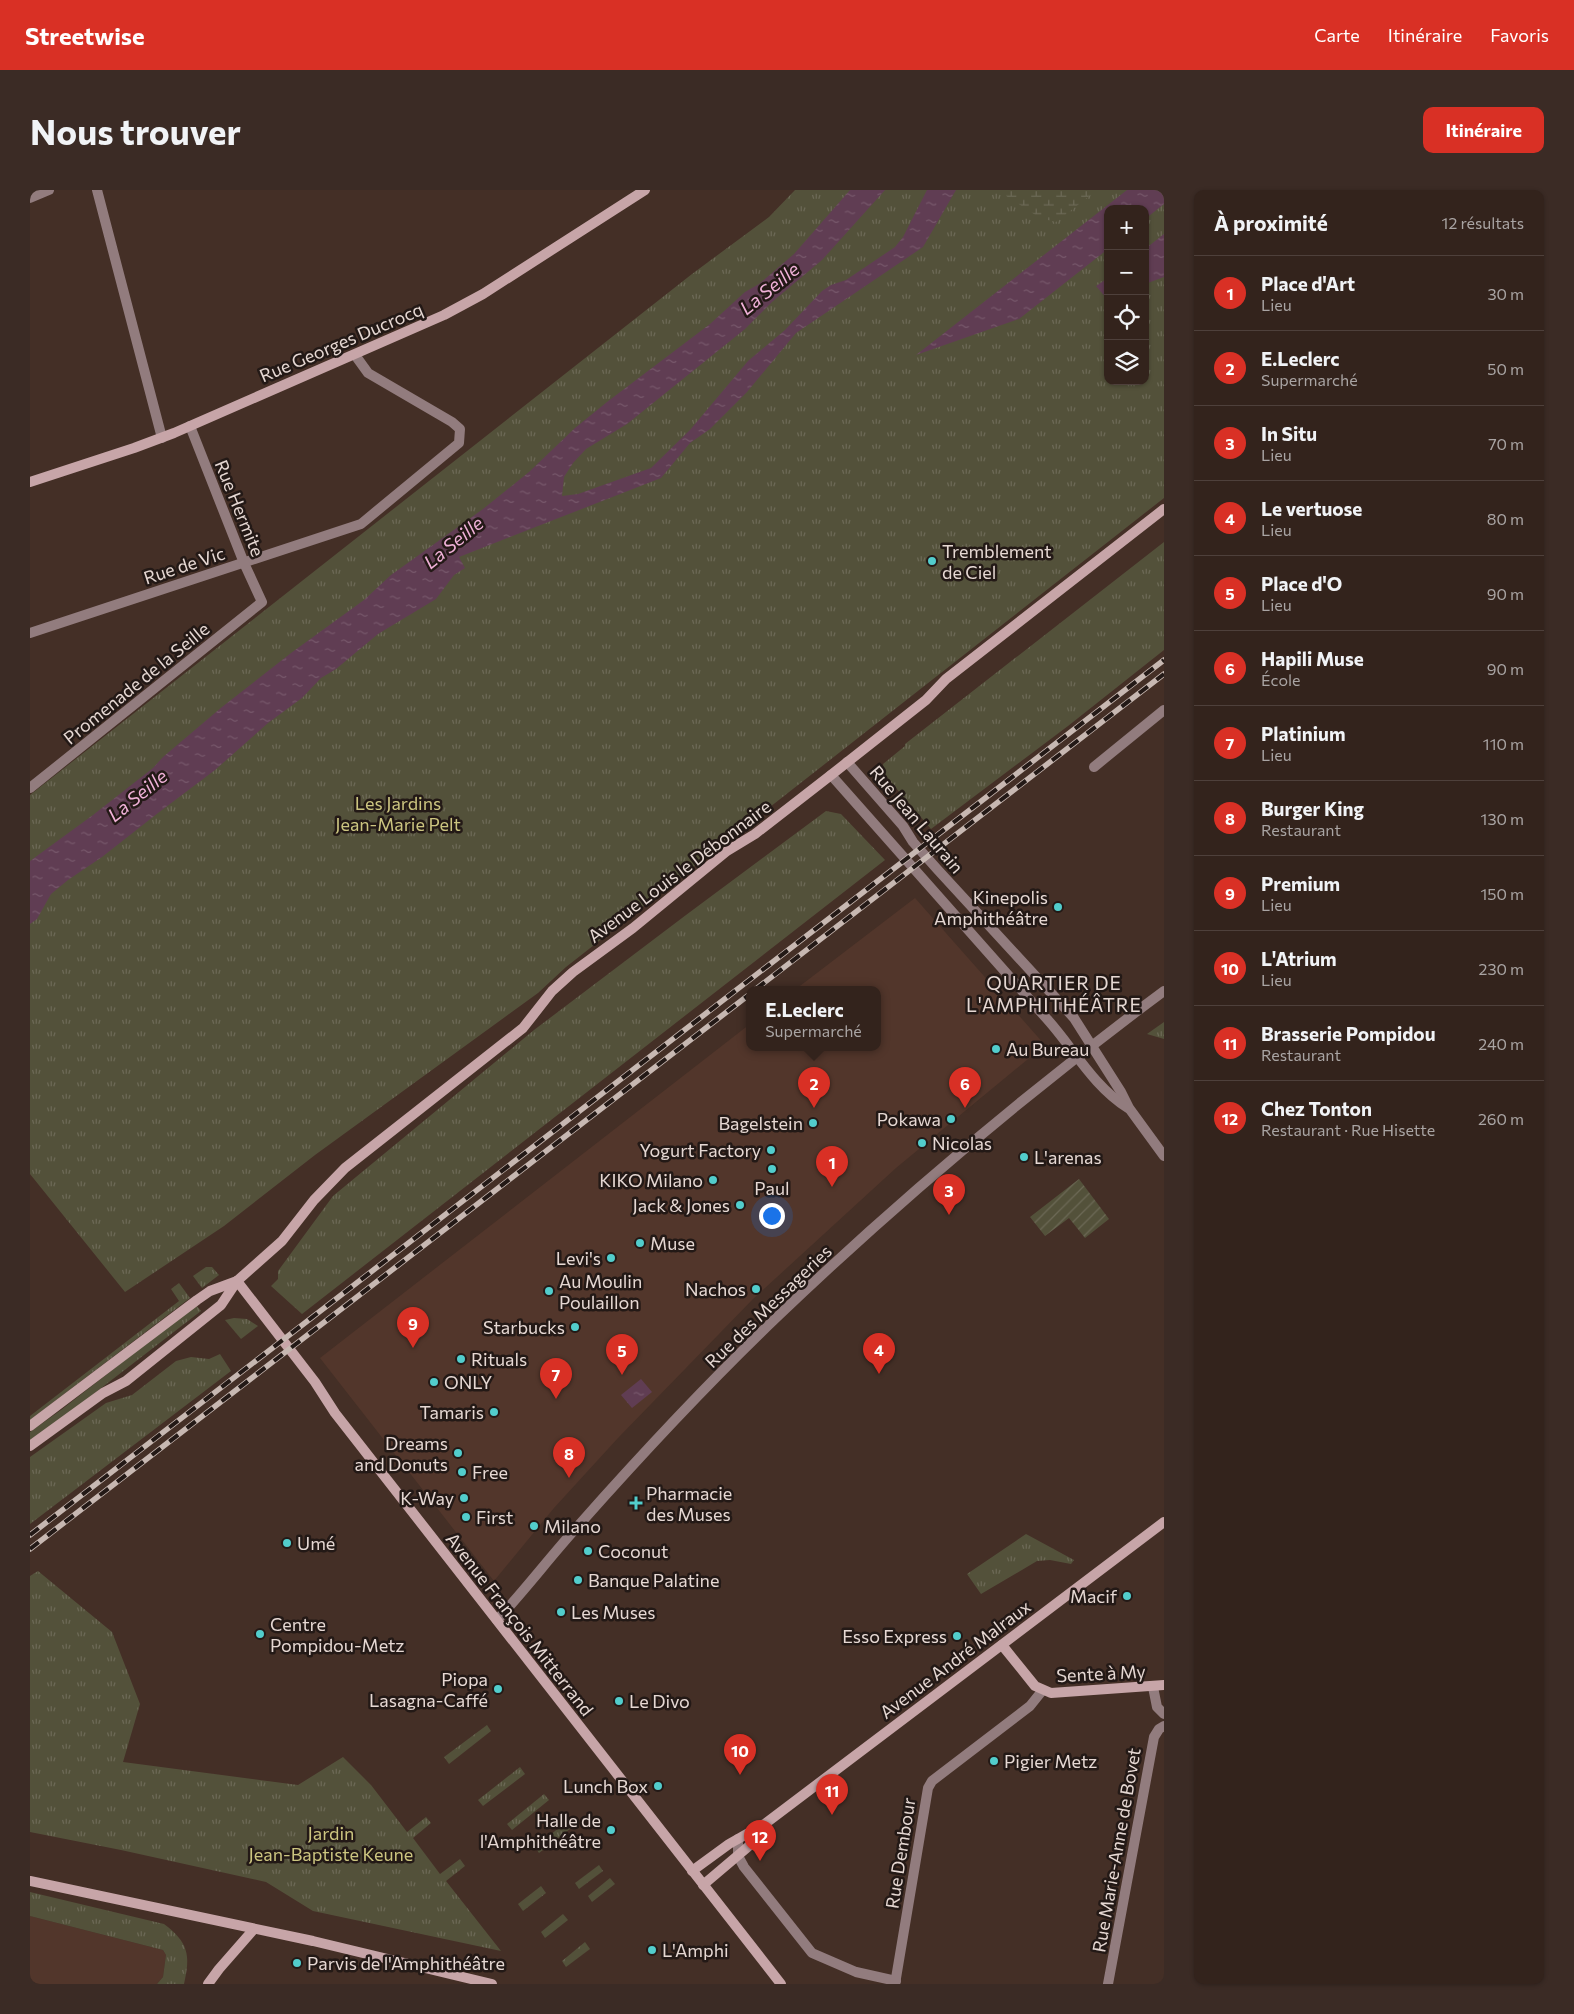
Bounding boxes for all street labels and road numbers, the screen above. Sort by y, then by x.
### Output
street label: Rue Georges Ducrocq [256,298,426,386]
street label: Rue Hermite [211,456,269,560]
street label: Rue de Vic [141,542,228,588]
street label: Promenade de la Seille [59,617,213,749]
street label: Rue Jean Laurain [866,761,968,877]
street label: Avenue Louis le Débonnaire [583,795,775,947]
street label: Rue des Messageries [700,1240,836,1372]
street label: Avenue François Mitterrand [442,1528,598,1720]
street label: Avenue André Malraux [875,1595,1035,1723]
street label: Sente à My [1056,1660,1146,1686]
street label: Rue Marie-Anne de Bovet [1087,1746,1145,1954]
street label: Rue Dembour [880,1796,920,1910]

